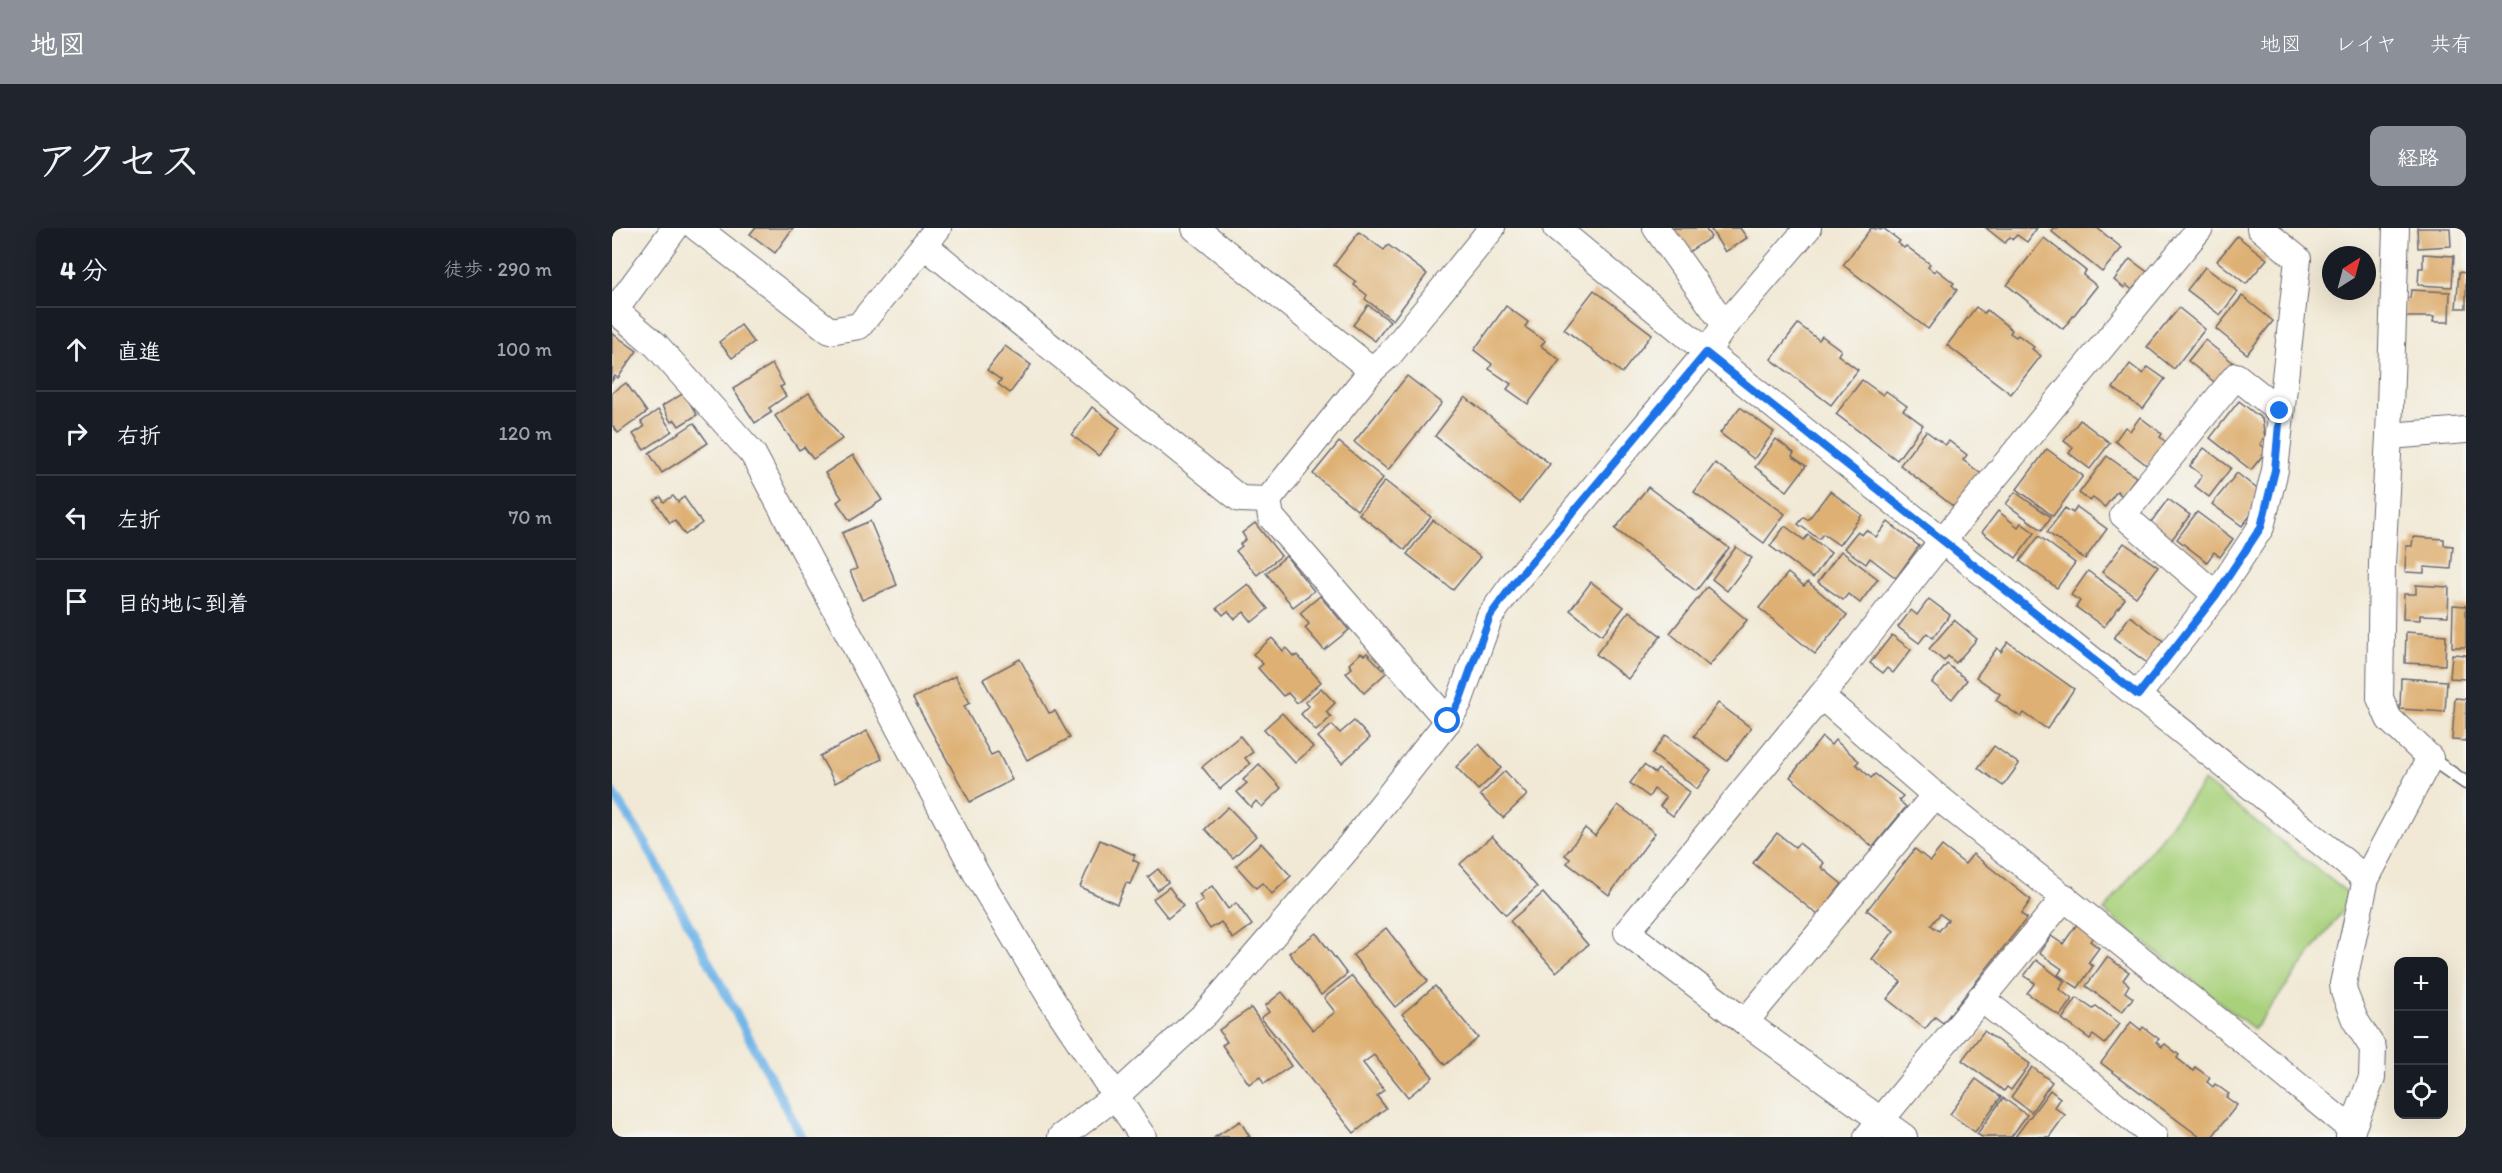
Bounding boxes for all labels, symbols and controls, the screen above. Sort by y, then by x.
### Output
text: 地図 [30,27,86,61]
text: 地図 [2260,31,2302,56]
text: レイヤ [2335,31,2397,56]
text: 共有 [2430,31,2472,56]
button: 経路 [2370,126,2466,186]
text: アクセス [36,135,201,186]
north arrow [2322,246,2376,300]
text: 4 分 [60,254,107,286]
text: 徒歩 · 290 m [444,257,552,281]
icon: ahead [60,333,93,366]
text: 100 m [497,337,552,361]
text: 直進 [117,338,161,365]
route end [2266,397,2292,423]
icon: right [60,417,93,450]
text: 120 m [499,421,552,445]
text: 右折 [117,422,161,449]
icon: left [60,501,93,534]
text: 70 m [508,505,552,529]
text: 左折 [117,506,161,533]
icon: arrive [60,585,93,618]
text: 目的地に到着 [117,590,249,617]
route start [1434,707,1460,733]
map controls [2394,957,2448,1119]
button: + [2394,957,2448,1011]
button: − [2394,1011,2448,1065]
button: locate [2394,1065,2448,1119]

